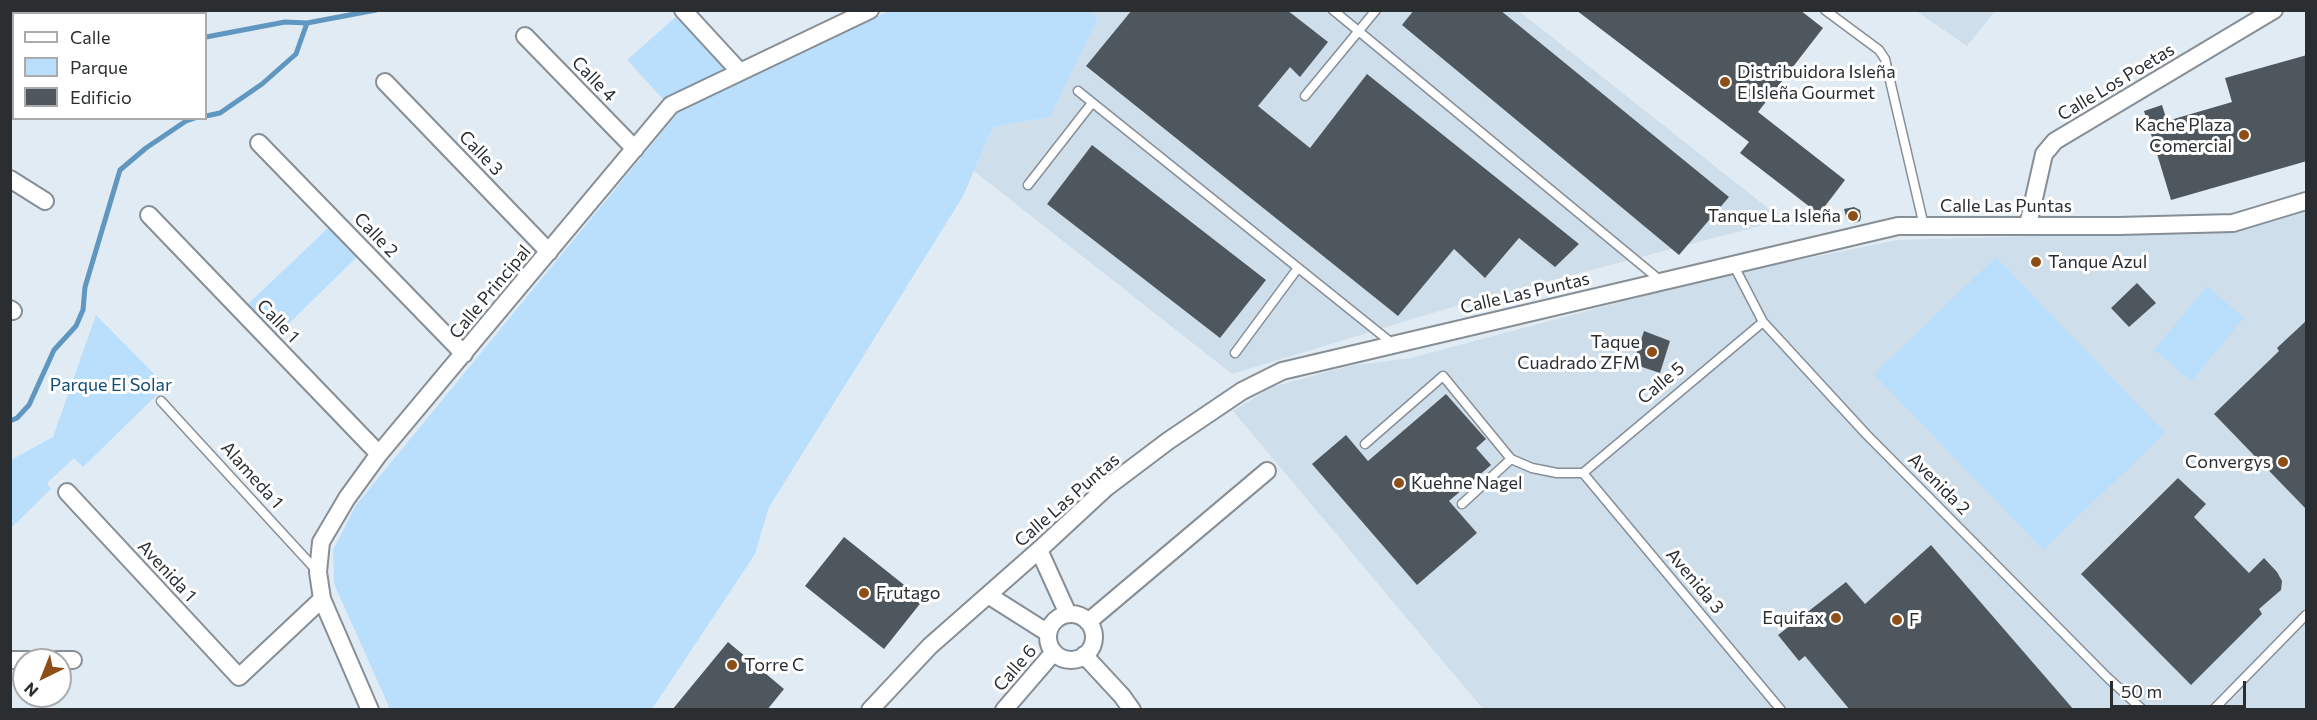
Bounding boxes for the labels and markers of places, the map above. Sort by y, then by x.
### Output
place label: Distribuidora Isleña E Isleña Gourmet [1737,61,1896,104]
marker: Distribuidora Isleña E Isleña Gourmet [1718,75,1732,89]
place label: Kache Plaza Comercial [2135,114,2232,156]
marker: Kache Plaza Comercial [2237,128,2251,142]
place label: Tanque La Isleña [1708,205,1841,227]
marker: Tanque La Isleña [1846,209,1860,223]
place label: Tanque Azul [2048,251,2147,273]
marker: Tanque Azul [2029,255,2043,269]
place label: Taque Cuadrado ZFM [1517,331,1640,374]
marker: Taque Cuadrado ZFM [1645,345,1659,359]
place label: Convergys [2185,451,2271,473]
marker: Convergys [2276,455,2290,469]
place label: Kuehne Nagel [1411,472,1523,494]
marker: Kuehne Nagel [1392,476,1406,490]
place label: Frutago [876,582,940,604]
marker: Frutago [857,586,871,600]
place label: Equifax [1762,607,1824,629]
place label: F [1909,609,1919,631]
marker: Equifax [1829,611,1843,625]
marker: F [1890,613,1904,627]
place label: Torre C [744,654,804,676]
marker: Torre C [725,658,739,672]

